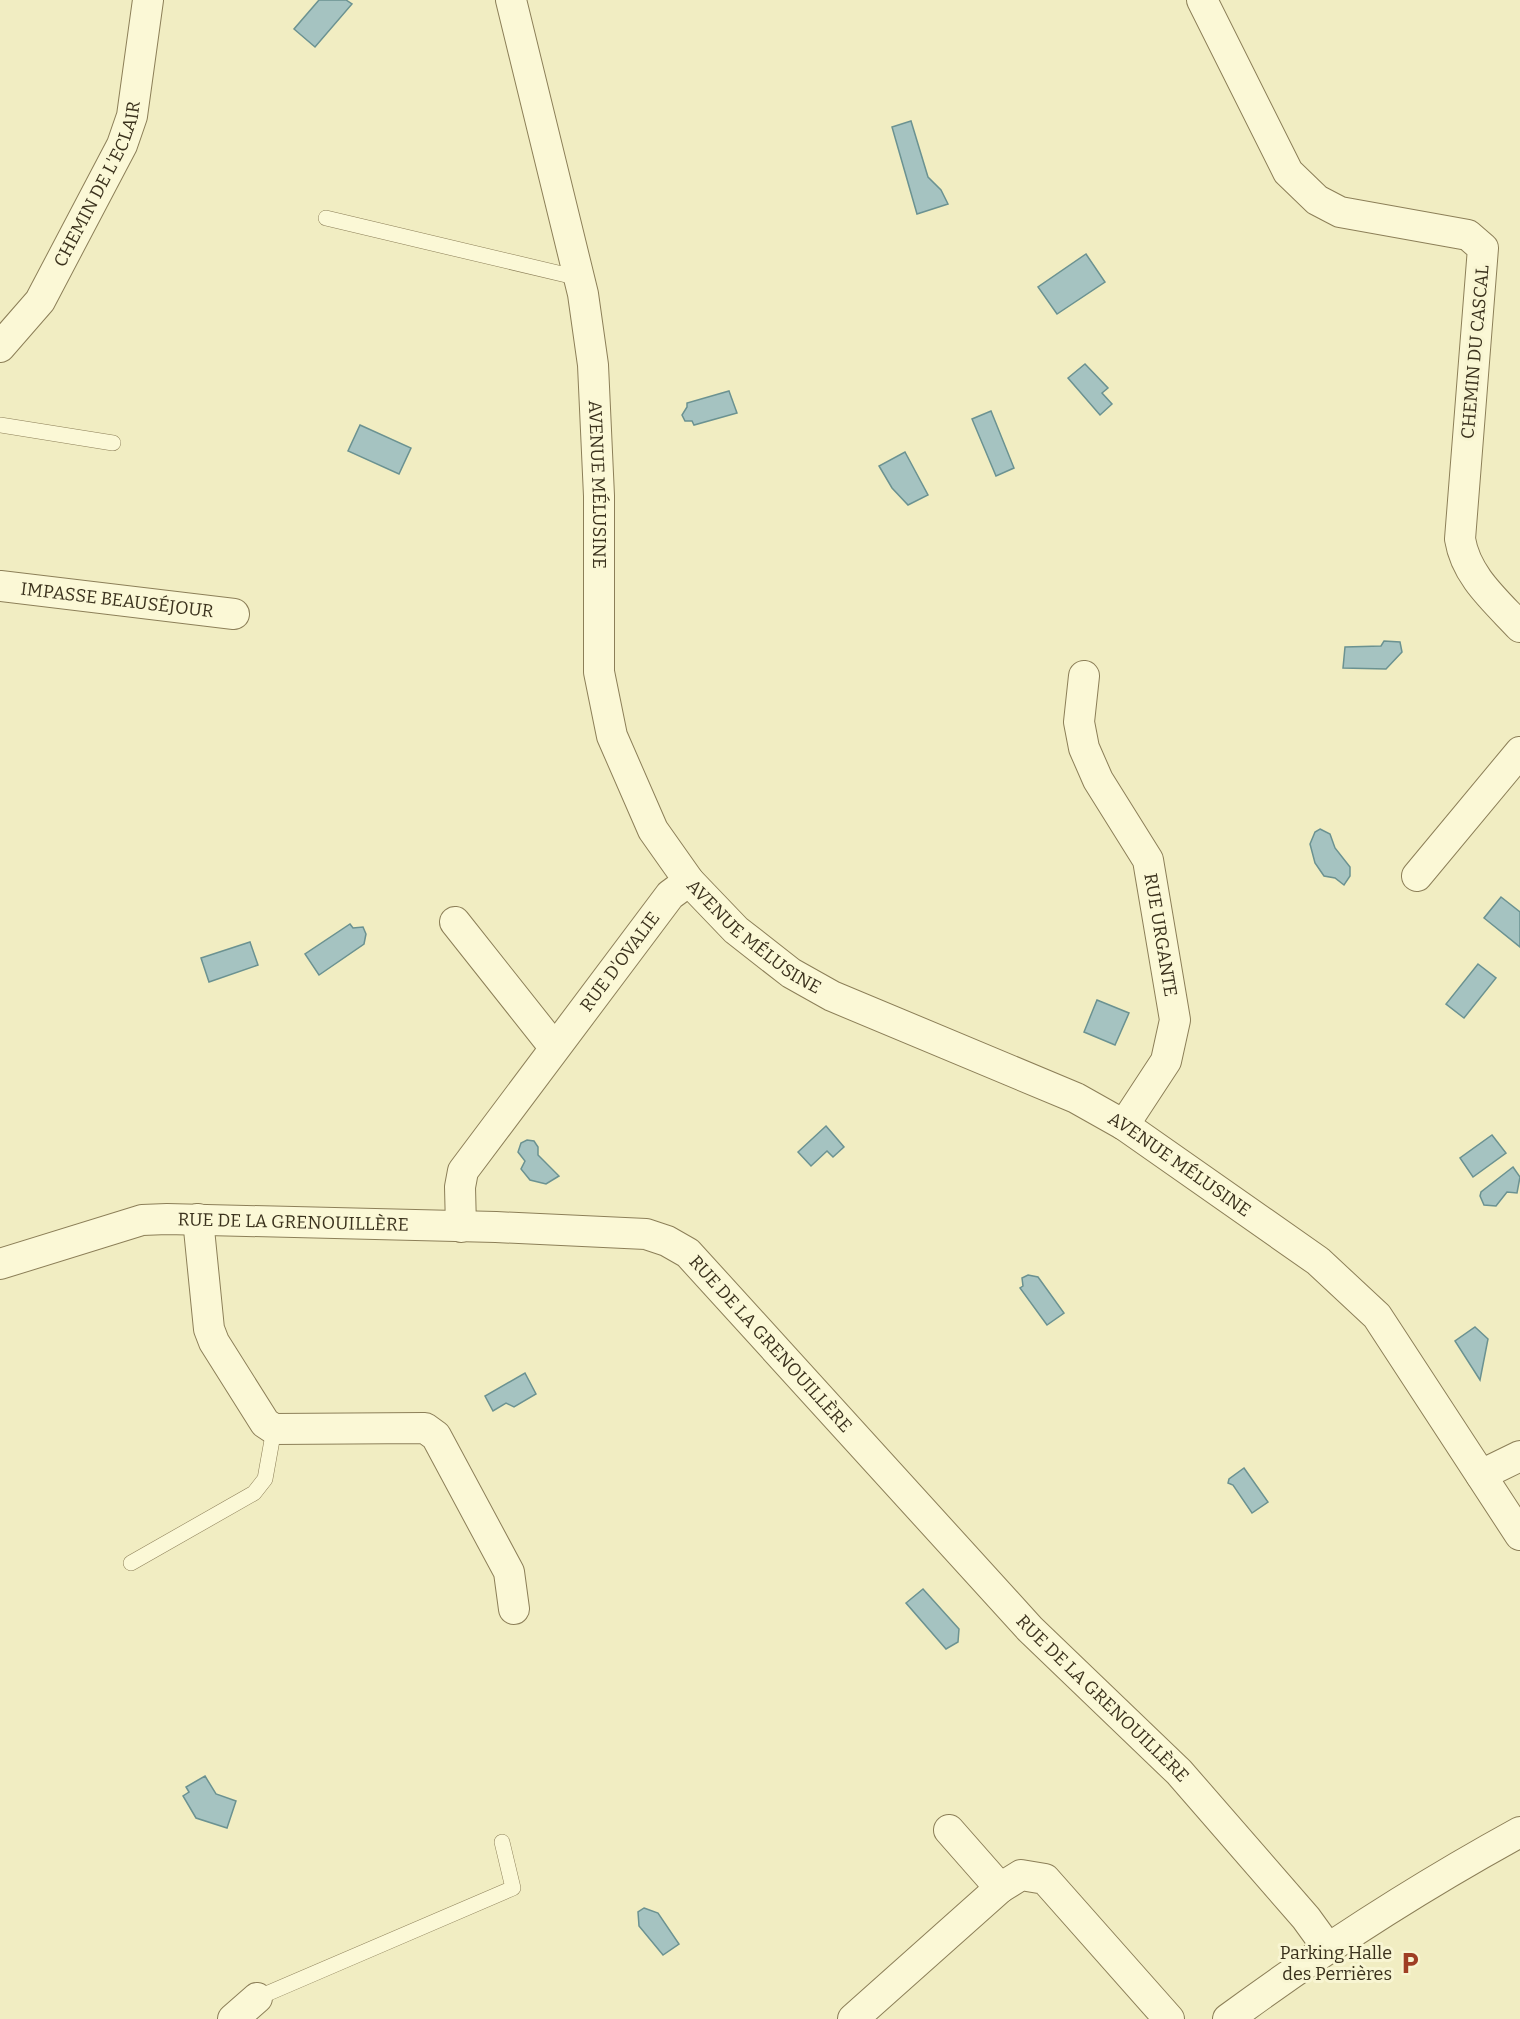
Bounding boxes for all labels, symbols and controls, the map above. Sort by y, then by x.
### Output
street label: CHEMIN DE L'ECLAIR [49,99,145,271]
street label: CHEMIN DU CASCAL [1456,264,1494,440]
street label: AVENUE MÉLUSINE [584,400,611,569]
street label: IMPASSE BEAUSÉJOUR [19,578,215,622]
street label: RUE URGANTE [1139,871,1182,998]
street label: AVENUE MÉLUSINE [682,875,825,999]
street label: RUE D'OVALIE [575,907,665,1016]
street label: AVENUE MÉLUSINE [1104,1107,1255,1221]
street label: RUE DE LA GRENOUILLÈRE [177,1208,409,1236]
street label: RUE DE LA GRENOUILLÈRE [685,1251,857,1437]
street label: RUE DE LA GRENOUILLÈRE [1012,1610,1194,1786]
place label: Parking Halle des Perrières [1280,1942,1392,1985]
parking icon: Parking Halle des Perrières [1397,1950,1423,1976]

